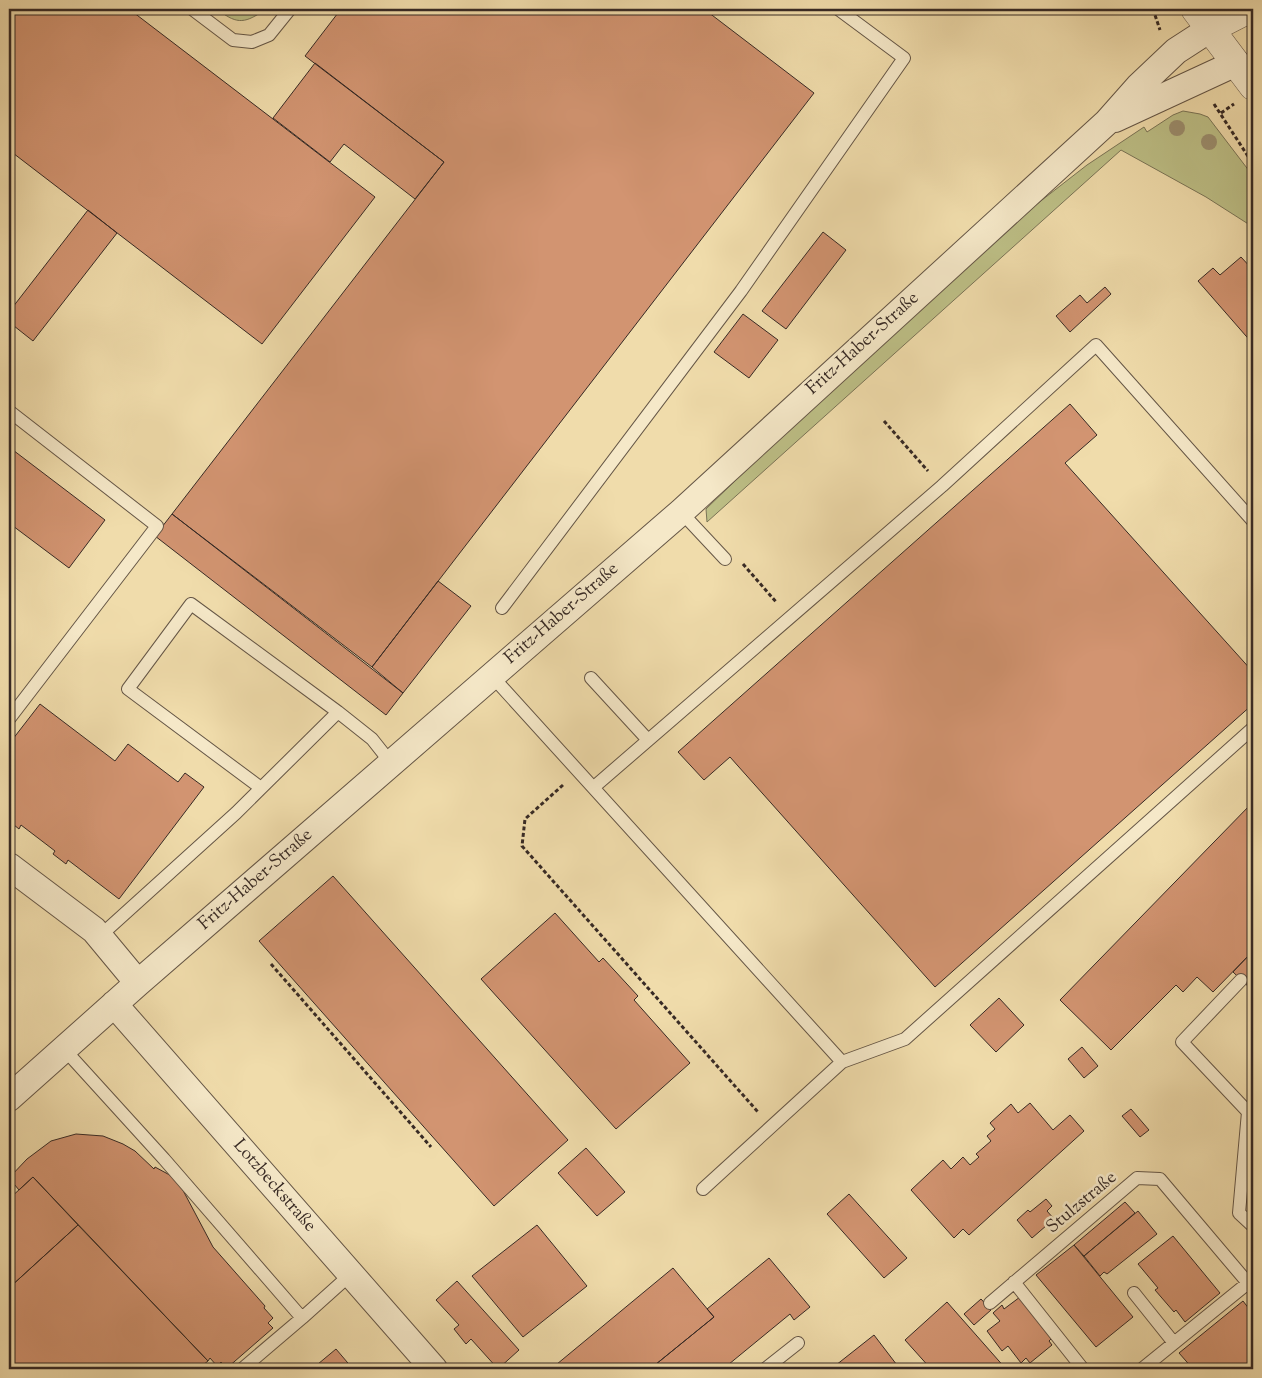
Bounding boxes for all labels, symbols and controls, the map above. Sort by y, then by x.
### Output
street label: Fritz-Haber-Straße [801,286,925,402]
street label: Fritz-Haber-Straße [499,557,625,671]
street label: Fritz-Haber-Straße [193,823,319,937]
street label: Lotzbeckstraße [226,1134,322,1238]
street label: Stulzstraße [1041,1166,1123,1240]

